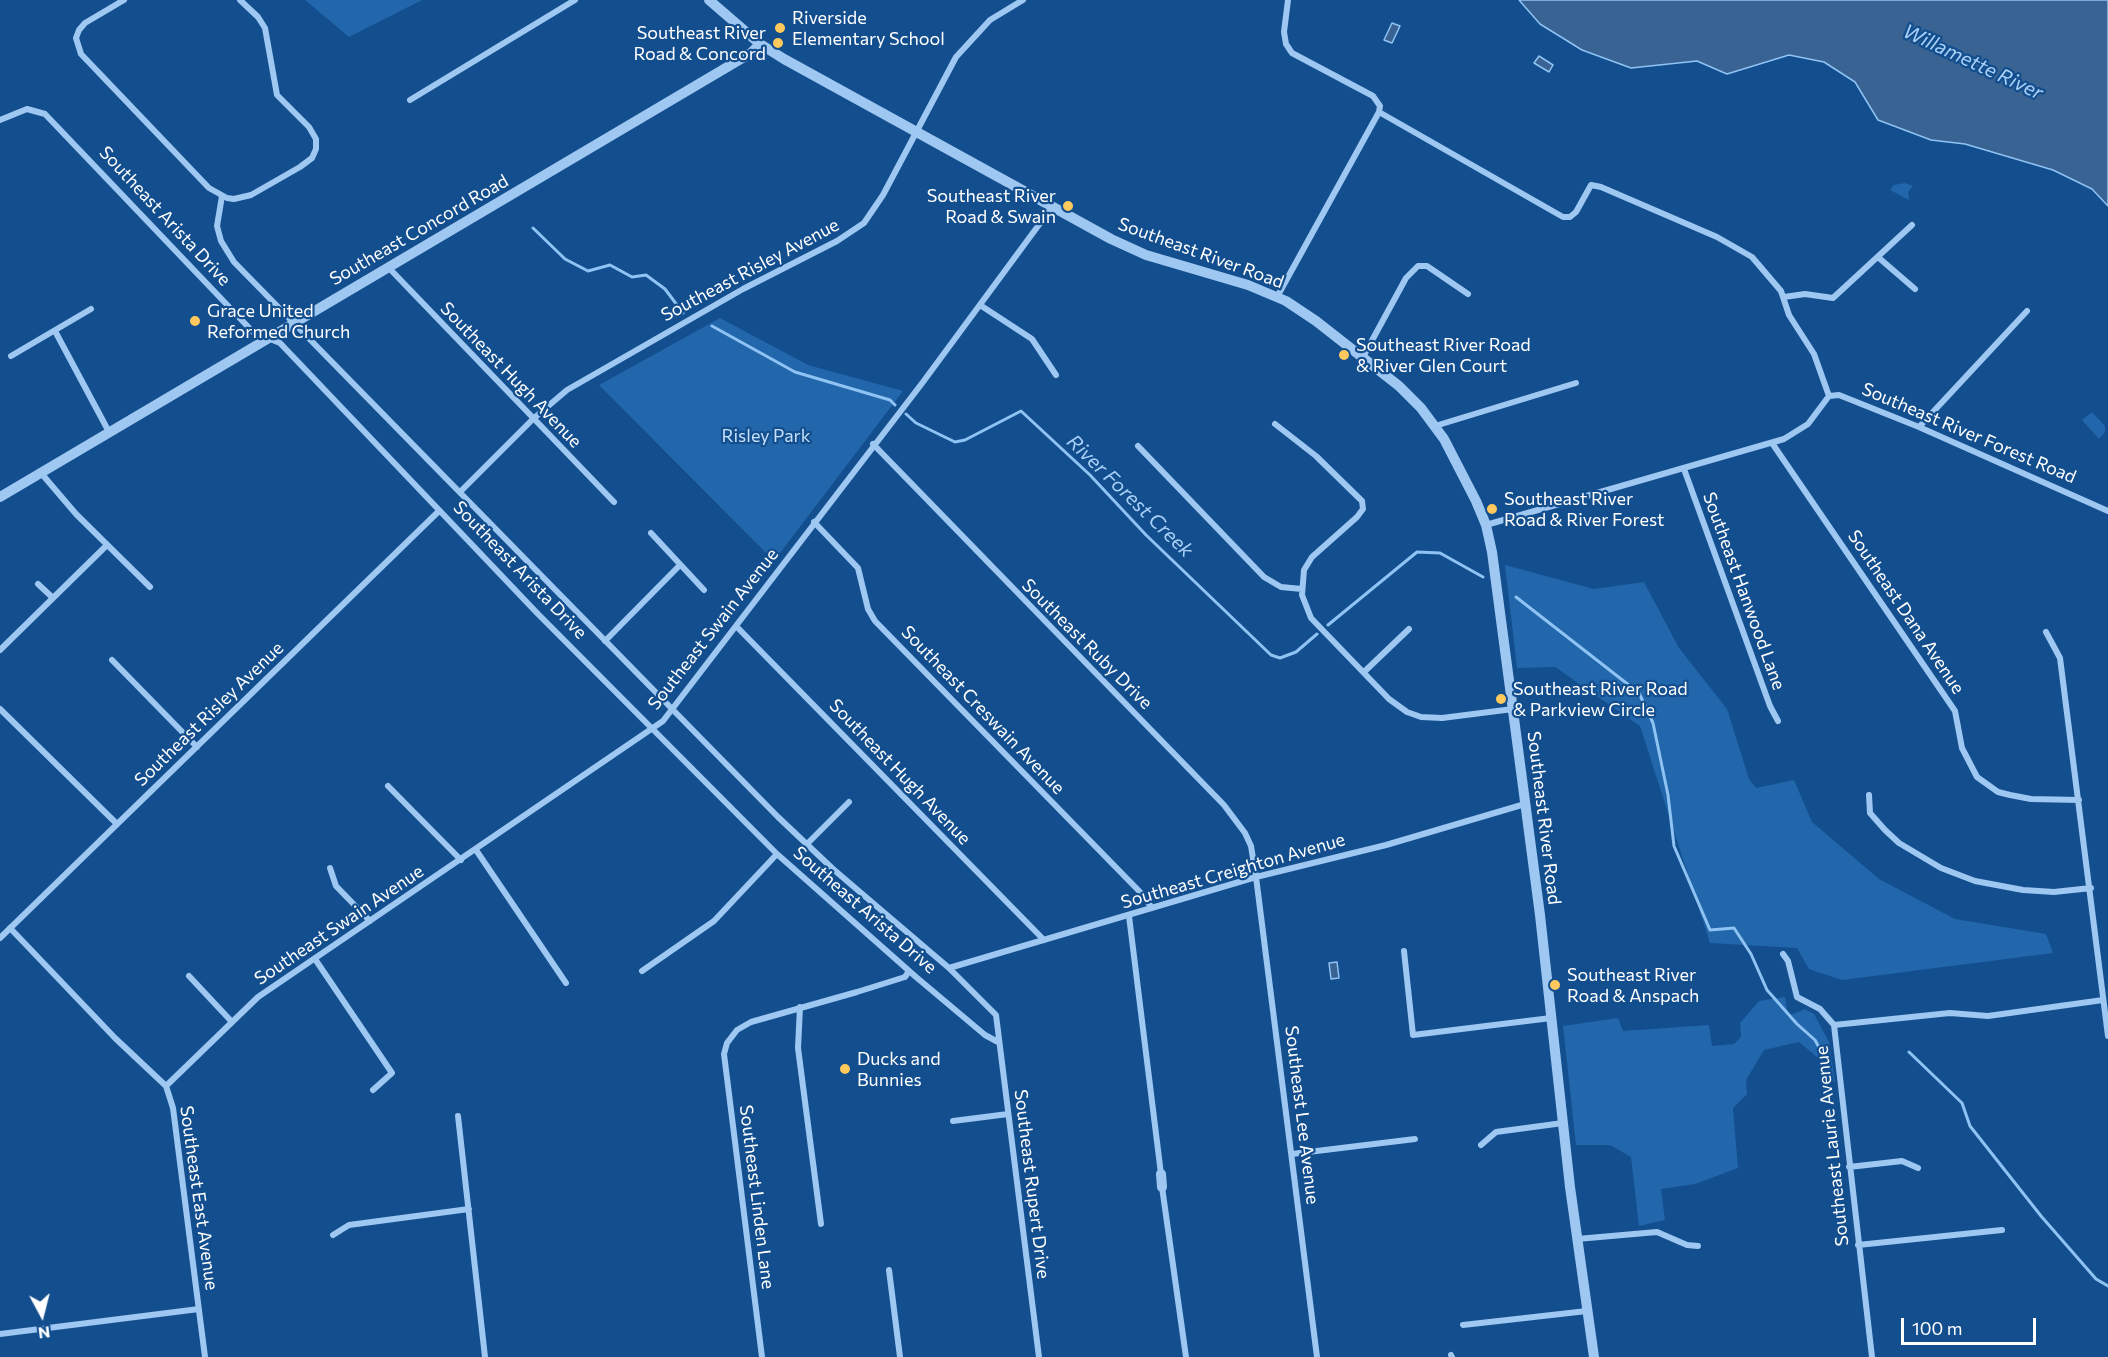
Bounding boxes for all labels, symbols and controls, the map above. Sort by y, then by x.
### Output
place label: Riverside Elementary School [792,7,945,50]
water label: Willamette River [1899,19,2047,105]
marker: Riverside Elementary School [773,21,787,35]
place label: Southeast River Road & Concord [634,22,766,64]
marker: Southeast River Road & Concord [771,36,785,50]
street label: Southeast Arista Drive [95,142,235,290]
street label: Southeast Concord Road [326,170,512,290]
place label: Southeast River Road & Swain [927,185,1056,228]
marker: Southeast River Road & Swain [1061,199,1075,213]
street label: Southeast River Road [1115,213,1287,293]
street label: Southeast Risley Avenue [657,214,843,326]
street label: Southeast Hugh Avenue [436,298,586,452]
place label: Grace United Reformed Church [207,300,350,342]
marker: Grace United Reformed Church [188,314,202,328]
place label: Southeast River Road & River Glen Court [1356,334,1531,376]
marker: Southeast River Road & River Glen Court [1337,348,1351,362]
street label: Southeast River Forest Road [1859,378,2079,488]
park label: Risley Park [721,425,811,447]
water label: River Forest Creek [1062,430,1198,562]
place label: Southeast River Road & River Forest [1504,488,1664,530]
street label: Southeast Hanwood Lane [1698,489,1790,693]
street label: Southeast Arista Drive [449,497,591,643]
marker: Southeast River Road & River Forest [1485,502,1499,516]
street label: Southeast Dana Avenue [1843,526,1969,698]
street label: Southeast Swain Avenue [643,544,783,714]
street label: Southeast Ruby Drive [1017,574,1157,714]
street label: Southeast Creswain Avenue [897,621,1069,799]
street label: Southeast Risley Avenue [130,637,288,791]
place label: Southeast River Road & Parkview Circle [1513,678,1688,720]
marker: Southeast River Road & Parkview Circle [1494,692,1508,706]
street label: Southeast Hugh Avenue [825,695,975,849]
street label: Southeast River Road [1523,730,1565,906]
street label: Southeast Creighton Avenue [1118,829,1348,913]
street label: Southeast Arista Drive [789,842,941,978]
street label: Southeast Swain Avenue [250,860,428,990]
place label: Southeast River Road & Anspach [1567,964,1699,1006]
marker: Southeast River Road & Anspach [1548,978,1562,992]
street label: Southeast Lee Avenue [1280,1025,1324,1205]
street label: Southeast Laurie Avenue [1811,1045,1853,1247]
place label: Ducks and Bunnies [857,1048,941,1090]
marker: Ducks and Bunnies [838,1062,852,1076]
street label: Southeast Rupert Drive [1010,1088,1054,1280]
street label: Southeast East Avenue [175,1104,223,1292]
street label: Southeast Linden Lane [735,1104,779,1290]
north arrow [12,1285,72,1345]
scale bar [1904,1306,2039,1344]
text: 100 m [1912,1317,1962,1339]
text: N [37,1323,51,1344]

